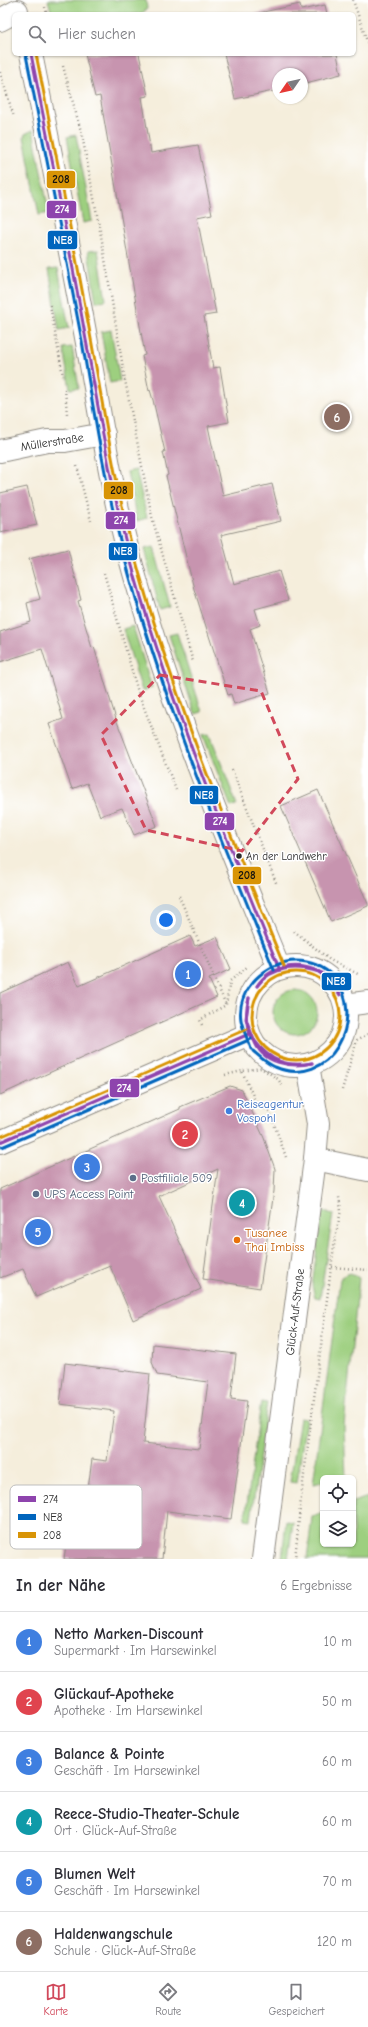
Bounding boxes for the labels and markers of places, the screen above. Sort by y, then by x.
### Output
pin: 6 [324,402,350,432]
place label: An der Landwehr [246,850,327,863]
marker: An der Landwehr [234,851,244,861]
pin: 1 [175,959,201,989]
place label: Reiseagentur Vospohl [237,1097,303,1125]
marker: Reiseagentur Vospohl [224,1106,234,1116]
pin: 2 [172,1119,198,1149]
pin: 3 [74,1152,100,1182]
place label: Postfiliale 509 [141,1171,212,1185]
marker: Postfiliale 509 [128,1173,138,1183]
place label: UPS Access Point [44,1187,134,1201]
pin: 4 [229,1188,255,1218]
marker: UPS Access Point [31,1189,41,1199]
pin: 5 [25,1217,51,1247]
place label: Tusanee Thai Imbiss [245,1226,304,1254]
marker: Tusanee Thai Imbiss [232,1235,242,1245]

